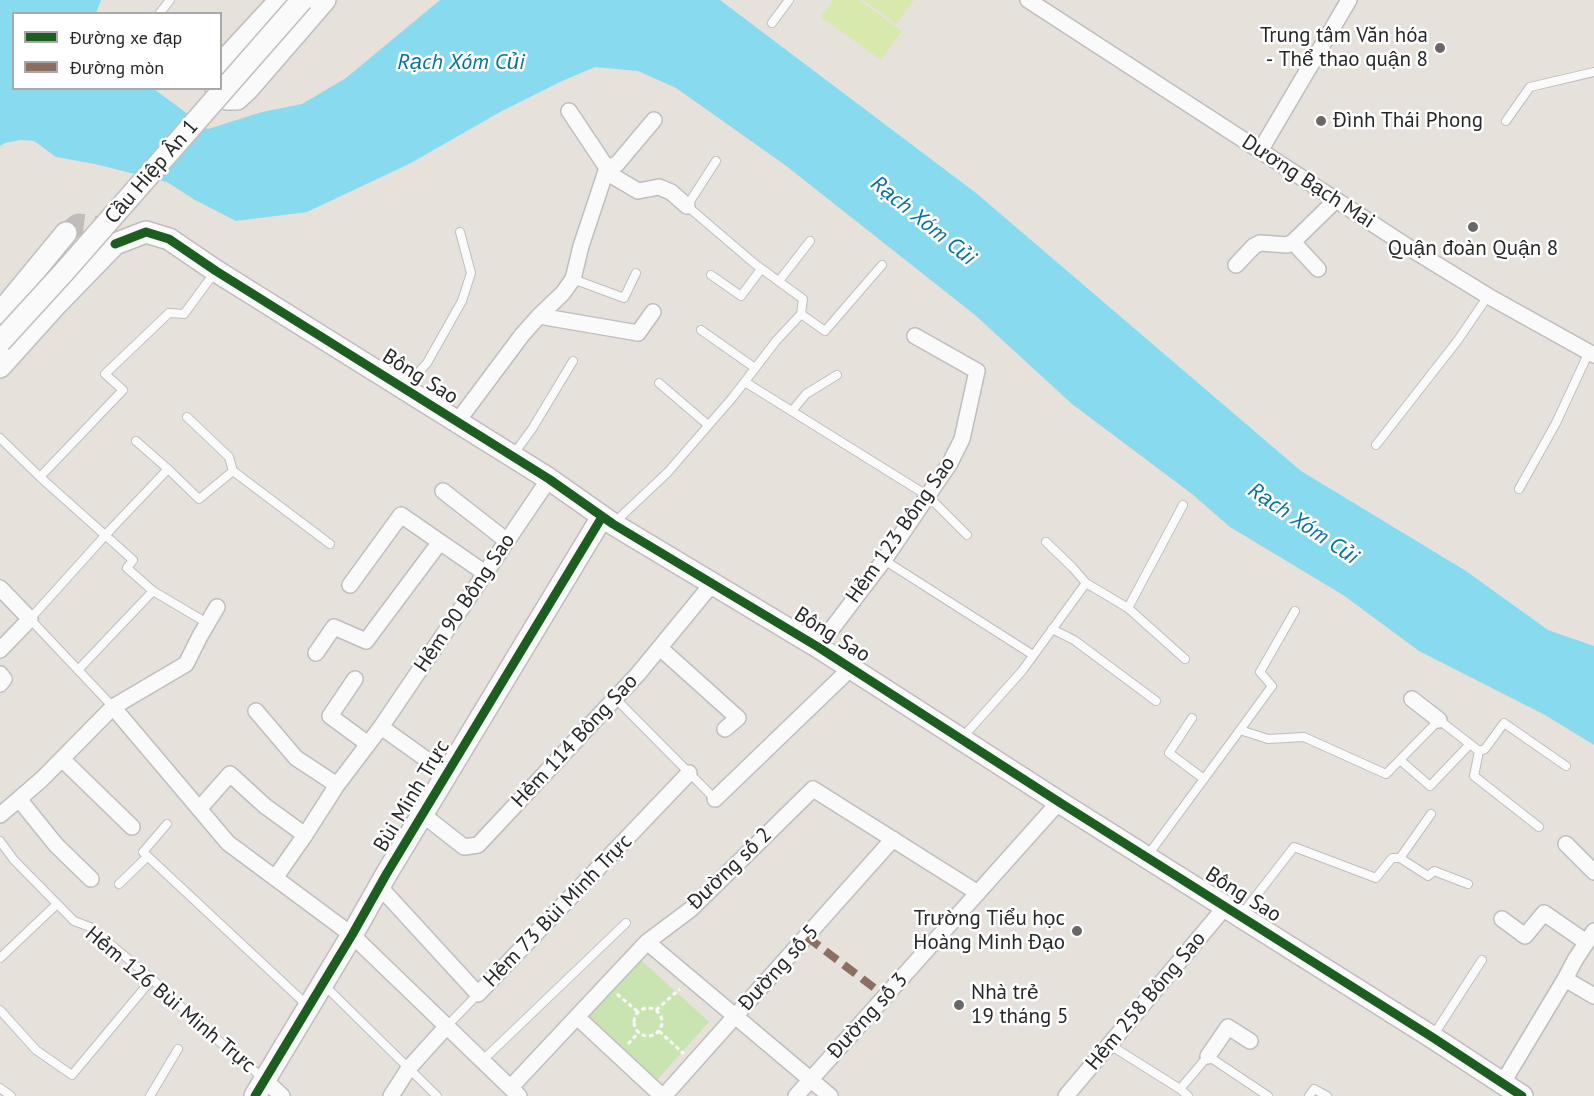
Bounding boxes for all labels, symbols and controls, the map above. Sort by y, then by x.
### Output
legend [12,12,222,90]
place label: Trung tâm Văn hóa - Thể thao quận 8 [1260,23,1428,73]
text: Đường xe đạp [70,26,182,49]
marker: Trung tâm Văn hóa - Thể thao quận 8 [1433,41,1447,55]
water label: Rạch Xóm Củi [397,50,525,76]
text: Đường mòn [70,56,164,79]
place label: Đình Thái Phong [1333,108,1483,134]
marker: Đình Thái Phong [1314,114,1328,128]
street label: Cầu Hiệp Ân 1 [100,115,204,229]
street label: Dương Bạch Mai [1237,130,1379,234]
water label: Rạch Xóm Củi [865,171,981,271]
marker: Quận đoàn Quận 8 [1466,220,1480,234]
place label: Quận đoàn Quận 8 [1388,236,1558,262]
street label: Bông Sao [377,344,463,410]
street label: Hẻm 123 Bông Sao [841,452,961,608]
water label: Rạch Xóm Củi [1243,477,1363,571]
street label: Hẻm 90 Bông Sao [409,529,521,677]
street label: Bông Sao [789,602,875,668]
street label: Hẻm 114 Bông Sao [507,669,643,813]
street label: Bùi Minh Trực [369,736,455,856]
street label: Đường số 2 [683,823,777,915]
street label: Hẻm 73 Bùi Minh Trực [479,829,637,993]
street label: Bông Sao [1200,862,1286,928]
place label: Trường Tiểu học Hoàng Minh Đạo [913,906,1065,956]
street label: Đường số 5 [734,920,824,1016]
street label: Hẻm 126 Bùi Minh Trực [80,922,260,1078]
marker: Trường Tiểu học Hoàng Minh Đạo [1070,924,1084,938]
street label: Hẻm 258 Bông Sao [1081,927,1211,1075]
street label: Đường số 3 [823,968,913,1064]
place label: Nhà trẻ 19 tháng 5 [971,980,1068,1030]
marker: Nhà trẻ 19 tháng 5 [952,998,966,1012]

